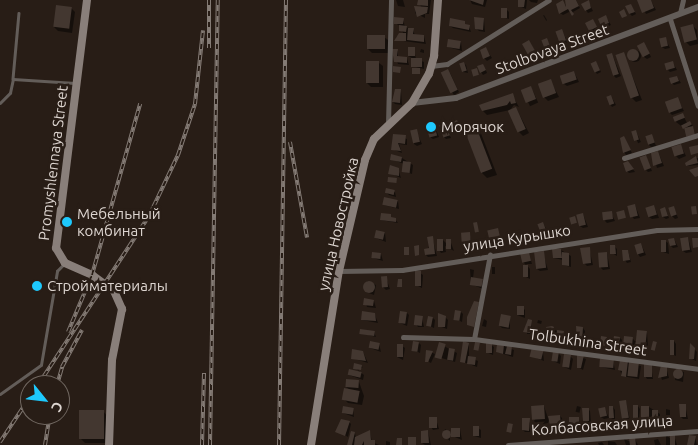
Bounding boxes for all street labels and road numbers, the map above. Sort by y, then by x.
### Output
street label: Stolbovaya Street [493,20,611,78]
street label: Promyshlennaya Street [35,85,71,241]
street label: улица Новостройка [314,155,362,293]
street label: улица Курышко [462,221,572,255]
street label: Tolbukhina Street [528,325,648,359]
street label: Колбасовская улица [531,411,673,439]

